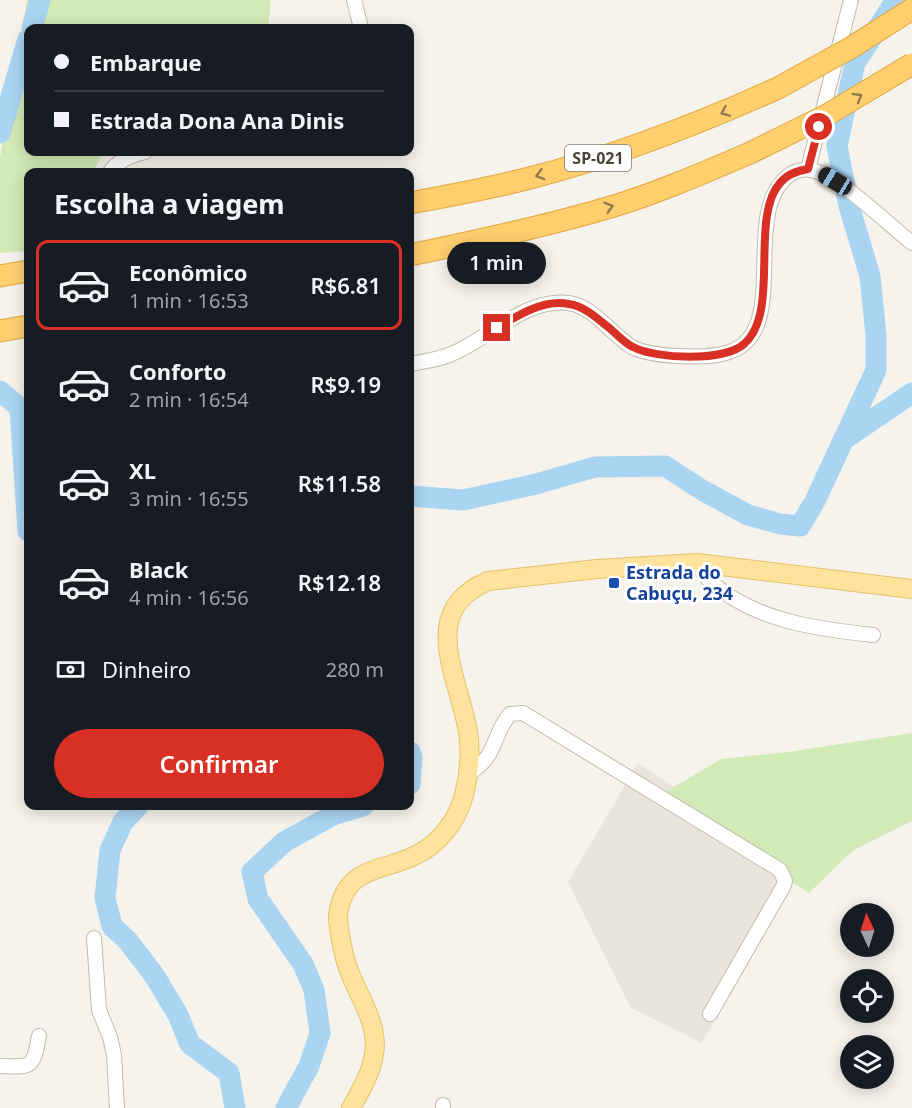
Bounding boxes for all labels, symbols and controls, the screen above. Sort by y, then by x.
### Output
text: Embarque [90,47,202,77]
one-way arrow [852,93,862,104]
text: Estrada Dona Ana Dinis [90,105,344,135]
one-way arrow [720,105,731,117]
route start [805,113,832,140]
road number: SP-021 [565,145,631,171]
car [815,164,855,198]
one-way arrow [536,168,546,180]
text: Escolha a viagem [54,185,285,222]
one-way arrow [603,202,614,214]
callout: 1 min [448,241,546,283]
text: 1 min [469,249,524,276]
text: Econômico [129,257,248,287]
icon: car [57,258,111,312]
text: R$6.81 [310,270,381,300]
text: 1 min · 16:53 [129,287,249,314]
route end [483,314,510,341]
text: Conforto [129,356,227,386]
icon: car [57,357,111,411]
text: R$9.19 [310,369,381,399]
text: 2 min · 16:54 [129,386,249,413]
text: XL [129,455,156,485]
icon: car [57,456,111,510]
text: R$11.58 [298,468,381,498]
text: 3 min · 16:55 [129,485,249,512]
text: Black [129,554,188,584]
icon: car [57,555,111,609]
place label: Estrada do Cabuçu, 234 [626,560,733,605]
text: R$12.18 [298,567,381,597]
marker: Estrada do Cabuçu, 234 [607,576,621,590]
text: 4 min · 16:56 [129,584,249,611]
icon: cash [54,653,87,686]
text: Dinheiro [102,654,191,684]
text: 280 m [326,656,384,683]
button: Confirmar [54,729,384,798]
north arrow [840,903,894,957]
map controls [840,903,894,1089]
button: locate [840,969,894,1023]
button: layers [840,1035,894,1089]

